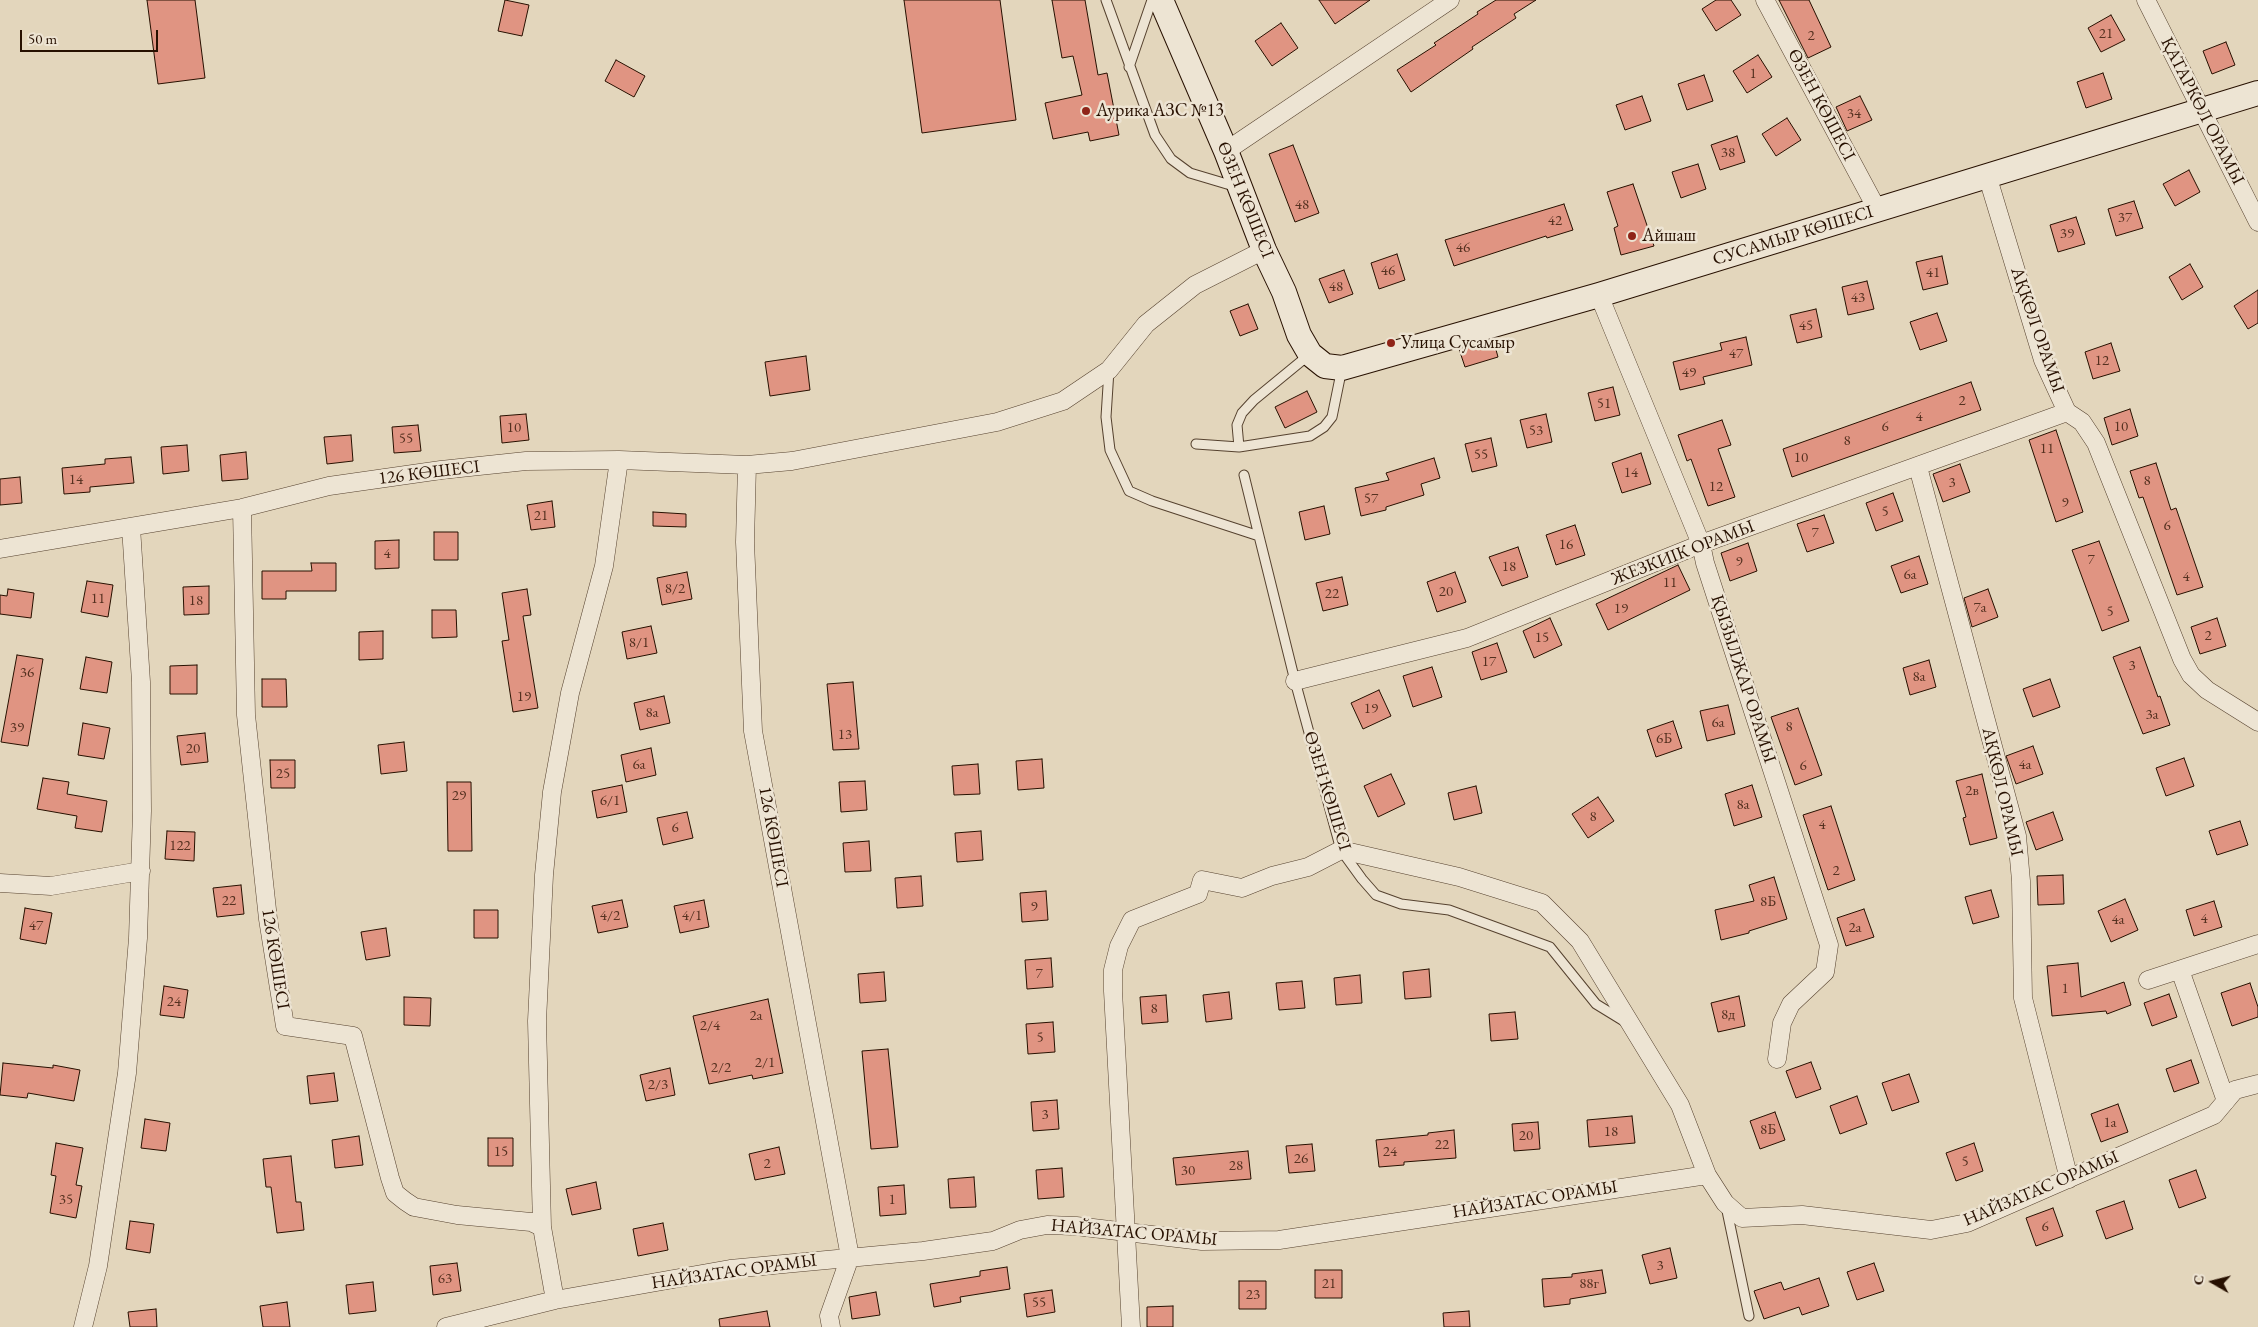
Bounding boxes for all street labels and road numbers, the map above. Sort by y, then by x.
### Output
street label: ҚАТАРКӨЛ ОРАМЫ [2155,34,2249,188]
street label: ӨЗЕН КӨШЕСІ [1782,45,1860,165]
street label: ӨЗЕН КӨШЕСІ [1212,139,1278,261]
street label: СУСАМЫР КӨШЕСІ [1710,201,1876,271]
street label: АҚКӨЛ ОРАМЫ [2005,264,2069,396]
street label: 126 КӨШЕСІ [377,456,481,490]
street label: ЖЕЗКИІК ОРАМЫ [1608,516,1758,590]
street label: ҚЫЗЫЛЖАР ОРАМЫ [1706,592,1780,766]
street label: АҚКӨЛ ОРАМЫ [1977,725,2027,859]
street label: ӨЗЕН КӨШЕСІ [1299,729,1355,853]
street label: 126 КӨШЕСІ [754,785,792,889]
street label: 126 КӨШЕСІ [256,907,294,1011]
street label: НАЙЗАТАС ОРАМЫ [1960,1146,2122,1232]
street label: НАЙЗАТАС ОРАМЫ [1451,1176,1619,1224]
street label: НАЙЗАТАС ОРАМЫ [1050,1215,1218,1251]
street label: НАЙЗАТАС ОРАМЫ [650,1250,818,1294]

